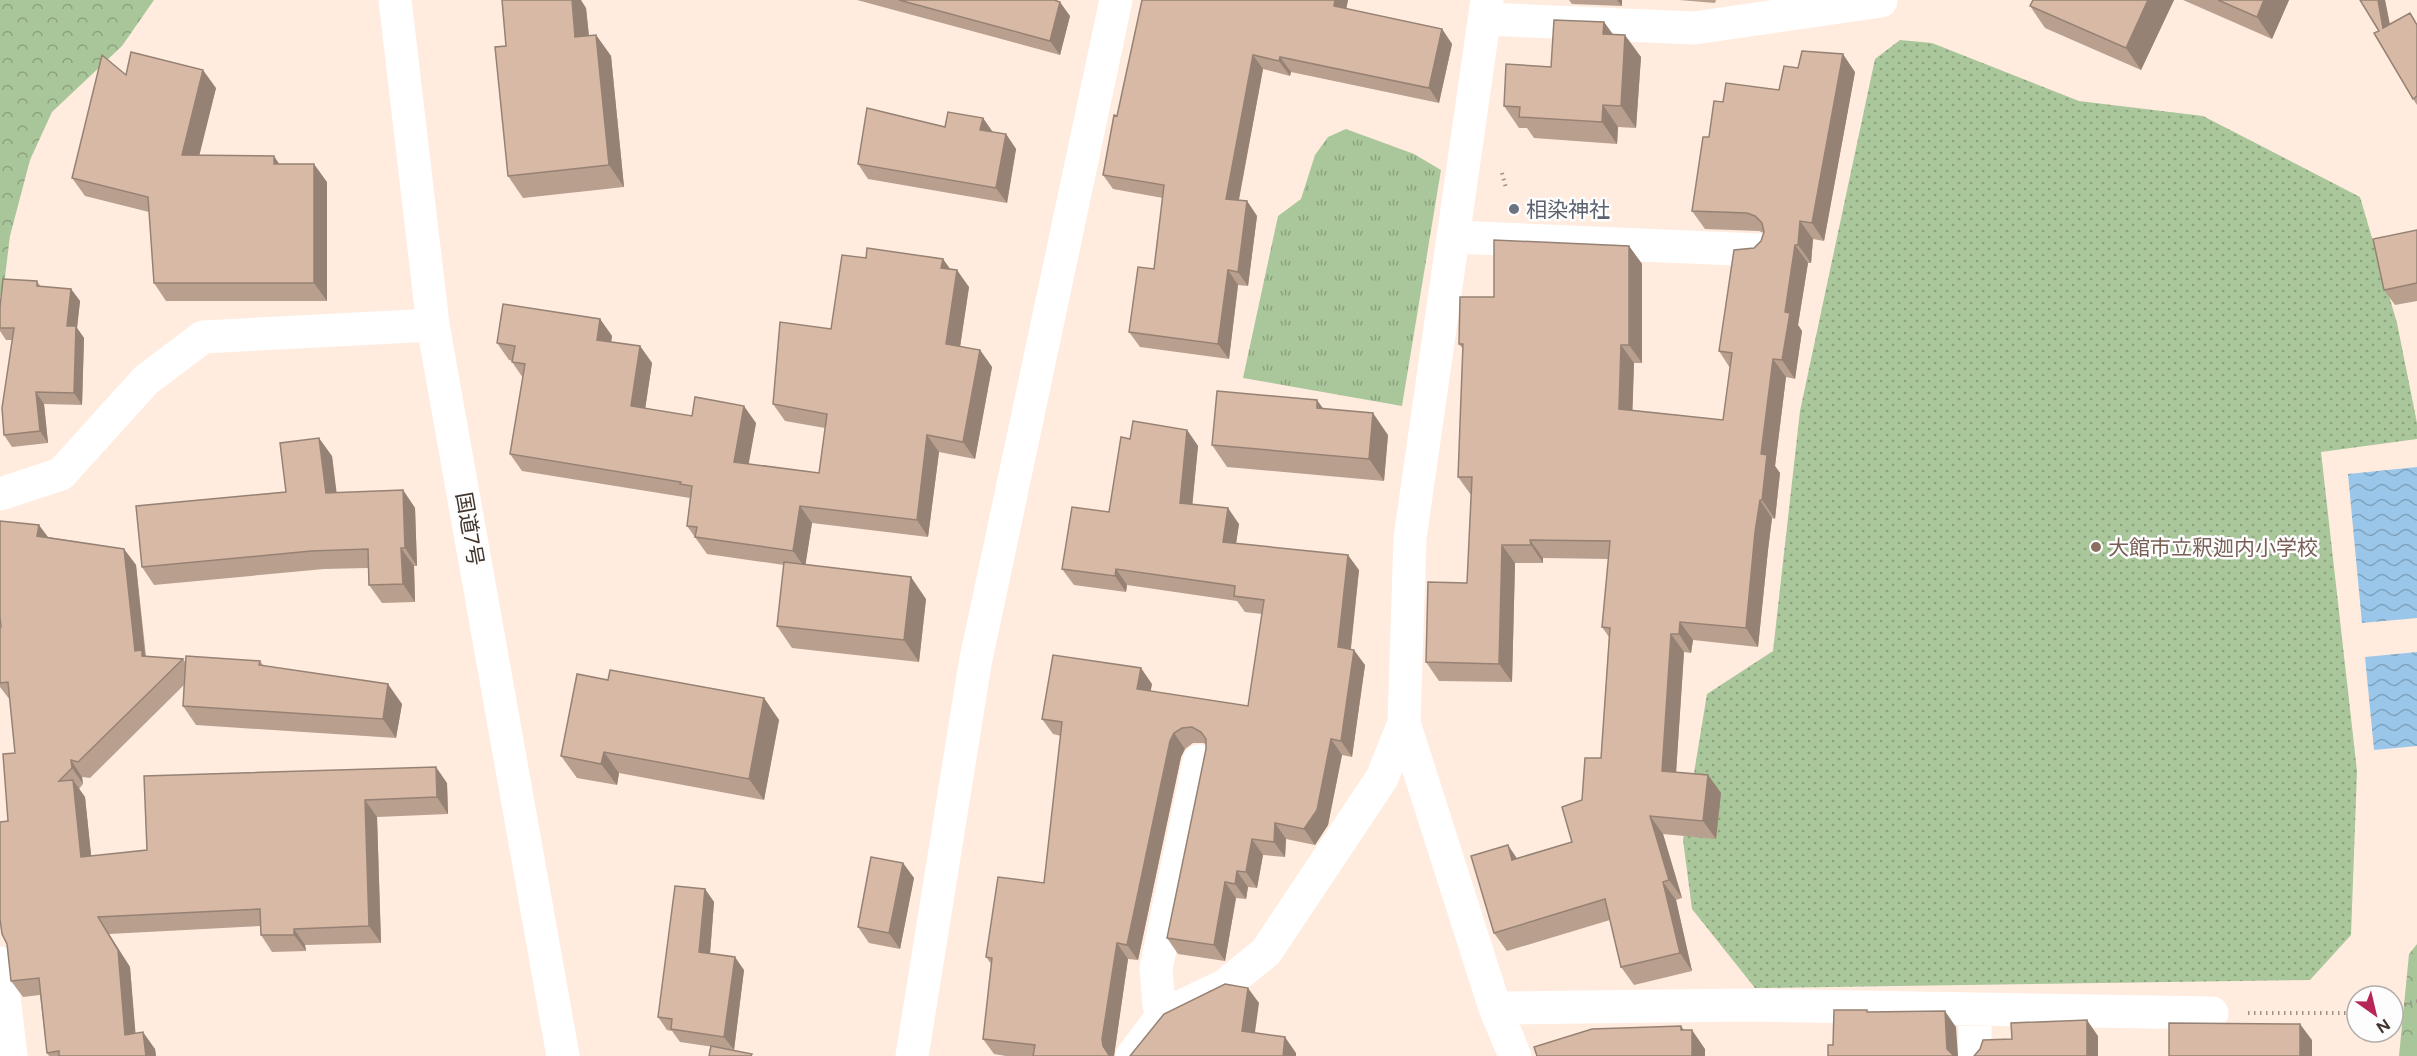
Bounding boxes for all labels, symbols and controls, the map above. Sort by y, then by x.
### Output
place label: 相染神社 [1526,197,1610,222]
marker: 相染神社 [1507,202,1521,216]
street label: 国道7号 [451,490,489,568]
place label: 大館市立釈迦内小学校 [2108,535,2318,560]
marker: 大館市立釈迦内小学校 [2089,540,2103,554]
north arrow [2345,984,2405,1044]
text: N [2373,1015,2394,1037]

